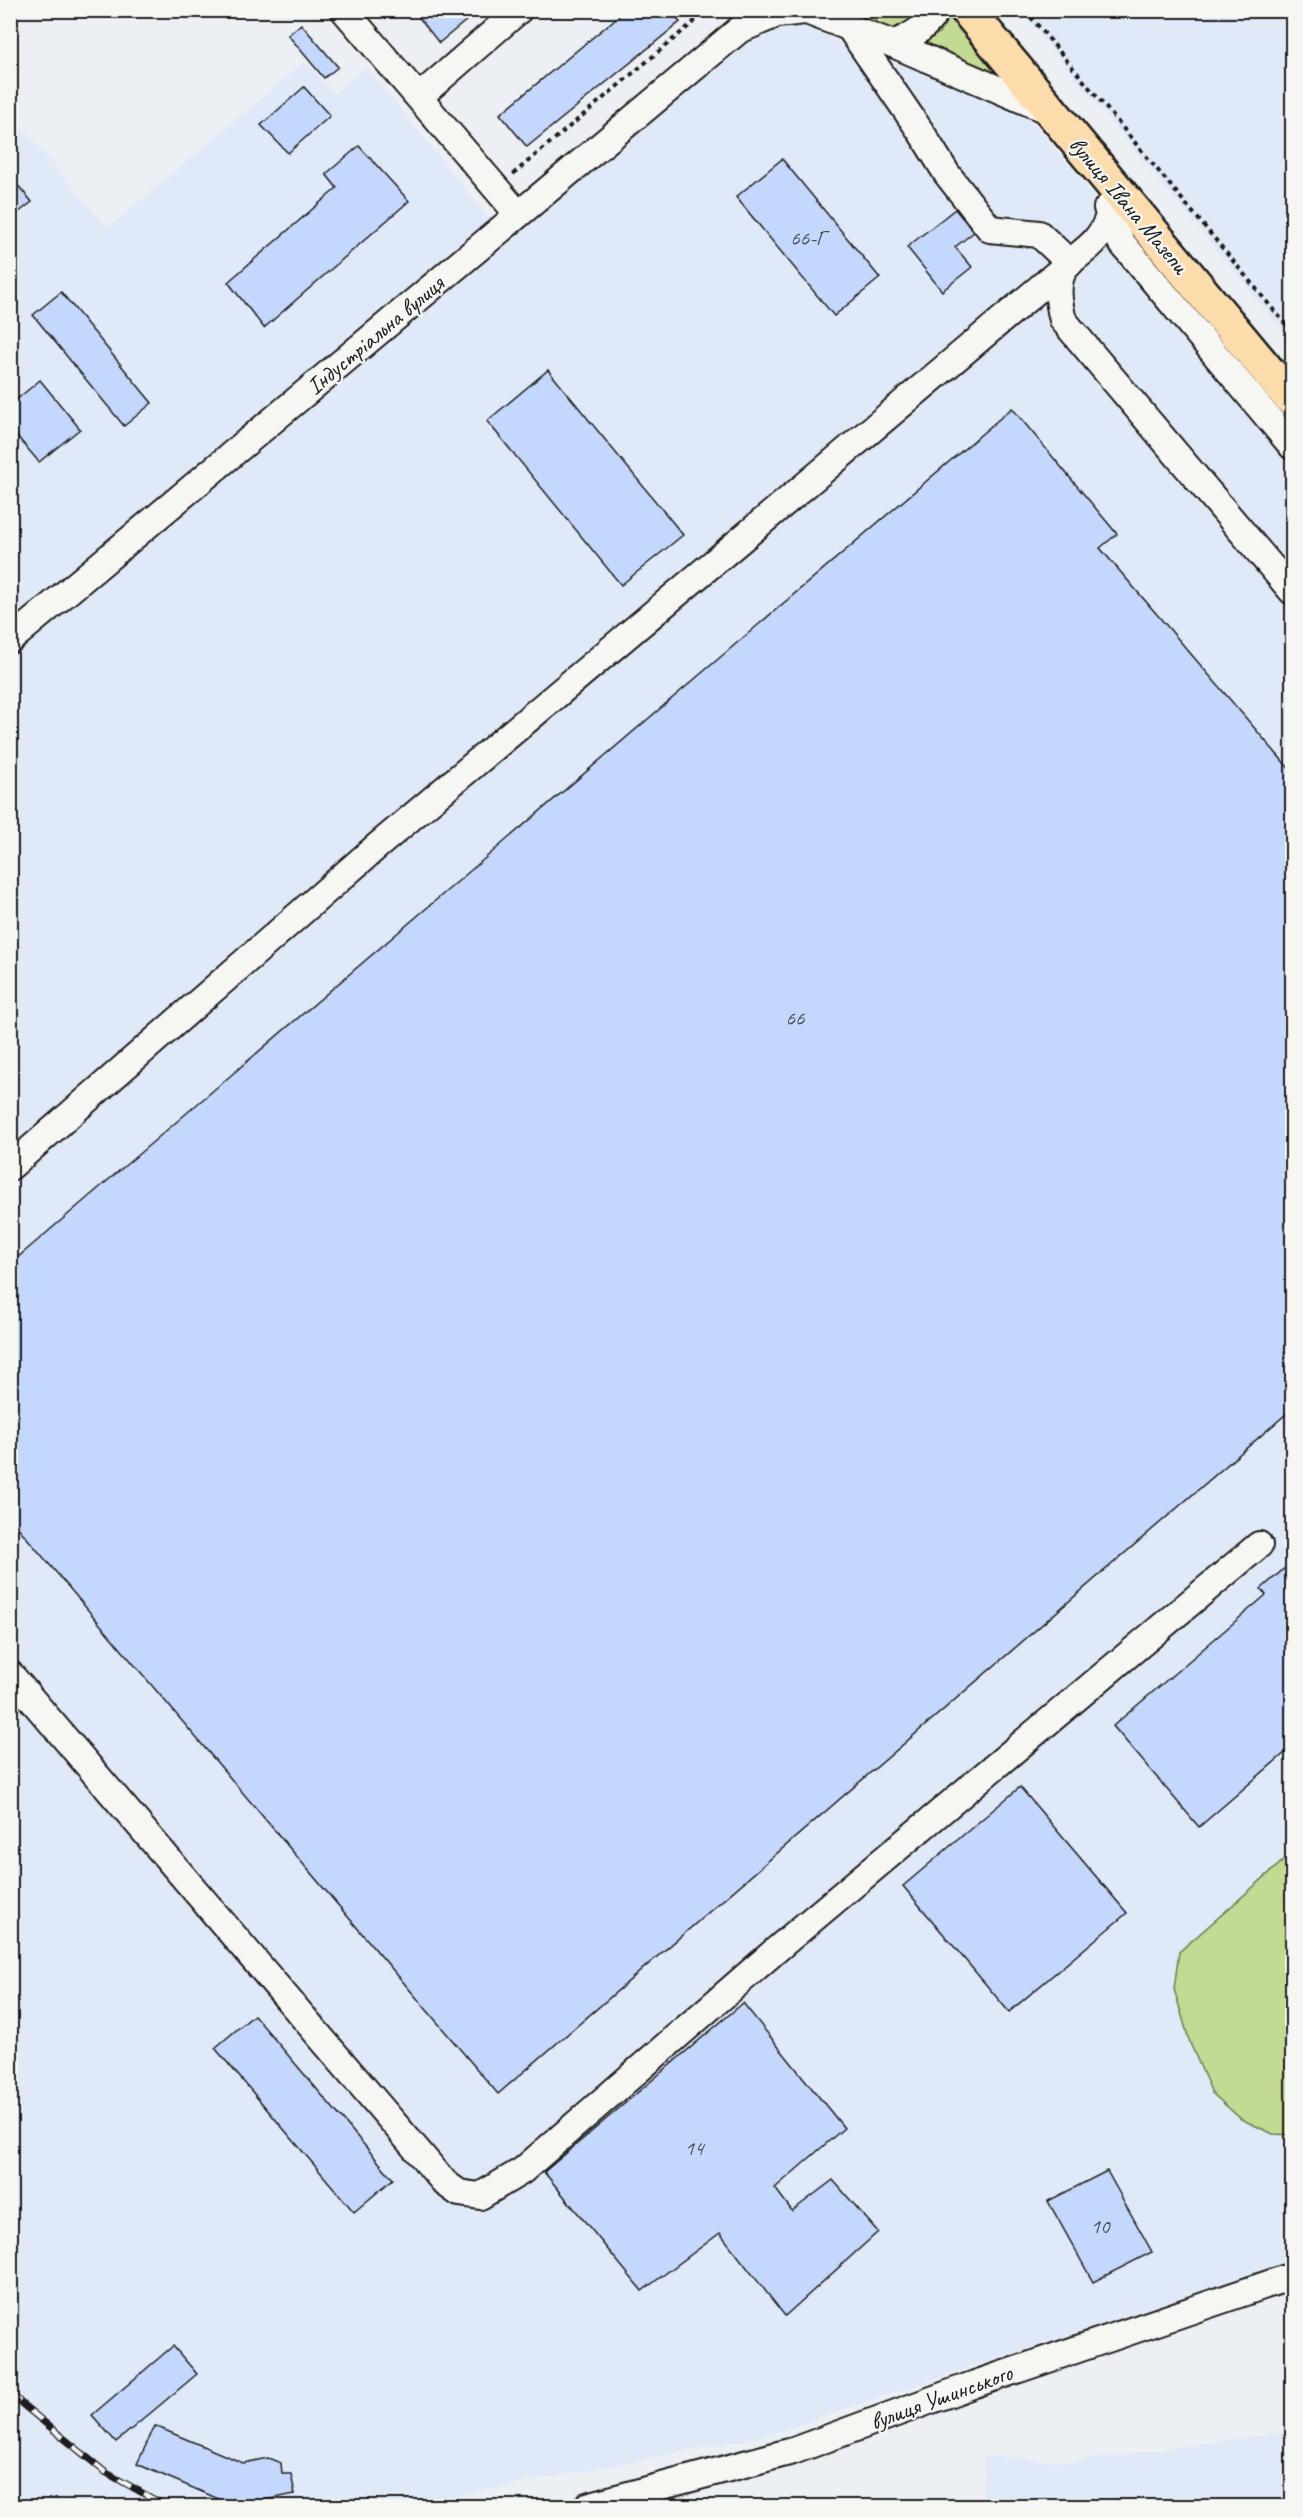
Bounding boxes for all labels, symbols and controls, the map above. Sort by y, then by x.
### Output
street label: вулиця Івана Мазепи [1063,130,1196,281]
house number: 66-Г [790,225,830,251]
street label: Індустріальна вулиця [300,268,451,401]
house number: 66 [786,1005,805,1031]
house number: 14 [685,2135,706,2161]
house number: 10 [1091,2213,1111,2239]
street label: вулиця Ушинського [866,2357,1018,2437]

